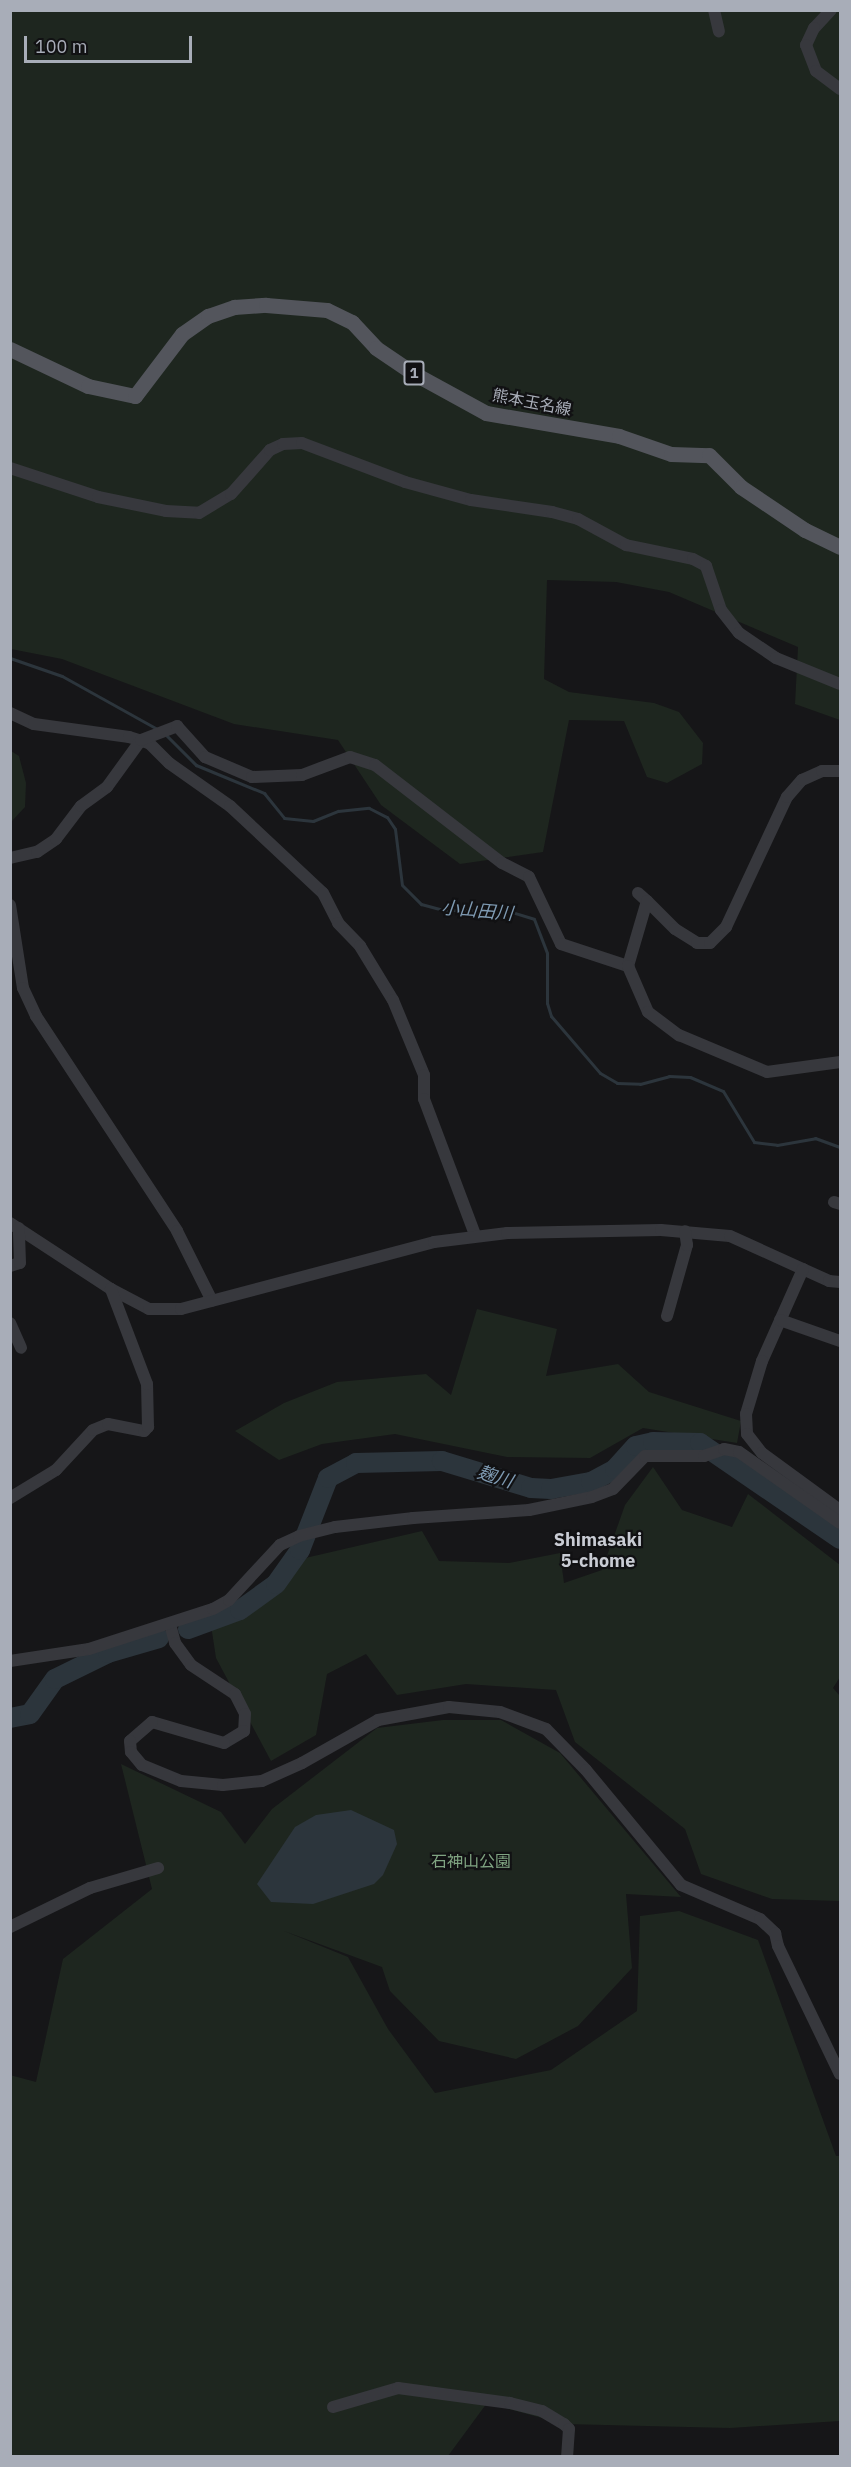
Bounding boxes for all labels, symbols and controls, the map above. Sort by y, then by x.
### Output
scale bar [27,24,195,62]
text: 100 m [35,35,87,58]
road number: 1 [404,361,424,385]
street label: 熊本玉名線 [491,385,573,419]
water label: 小山田川 [440,897,514,925]
water label: 麹川 [475,1461,515,1493]
district label: Shimasaki 5-chome [554,1530,642,1572]
park label: 石神山公園 [431,1851,511,1871]

